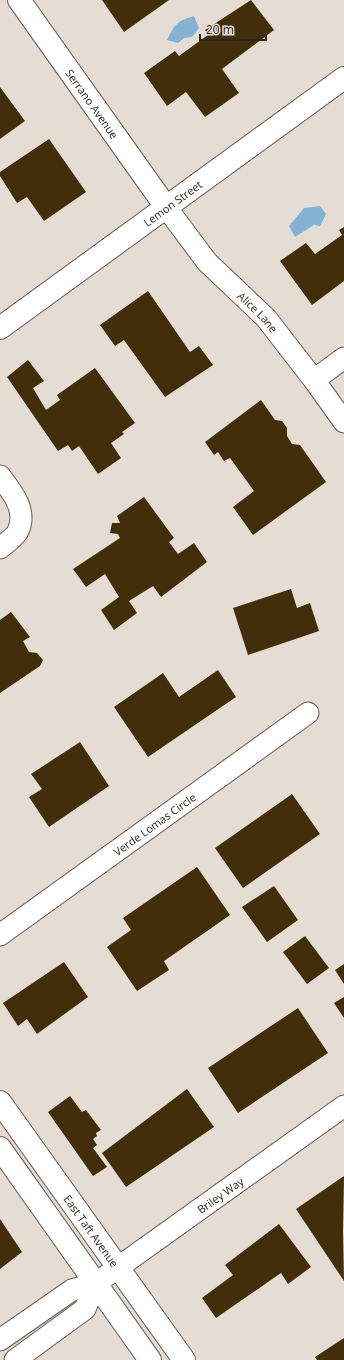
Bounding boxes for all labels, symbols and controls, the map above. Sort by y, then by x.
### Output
scale bar [200,16,266,42]
text: 20 m [206,21,234,38]
street label: Serrano Avenue [63,66,122,141]
street label: Lemon Street [140,176,205,229]
street label: Alice Lane [235,288,282,335]
street label: Verde Lomas Circle [110,789,198,859]
street label: Briley Way [194,1173,246,1216]
street label: East Taft Avenue [61,1192,123,1270]

